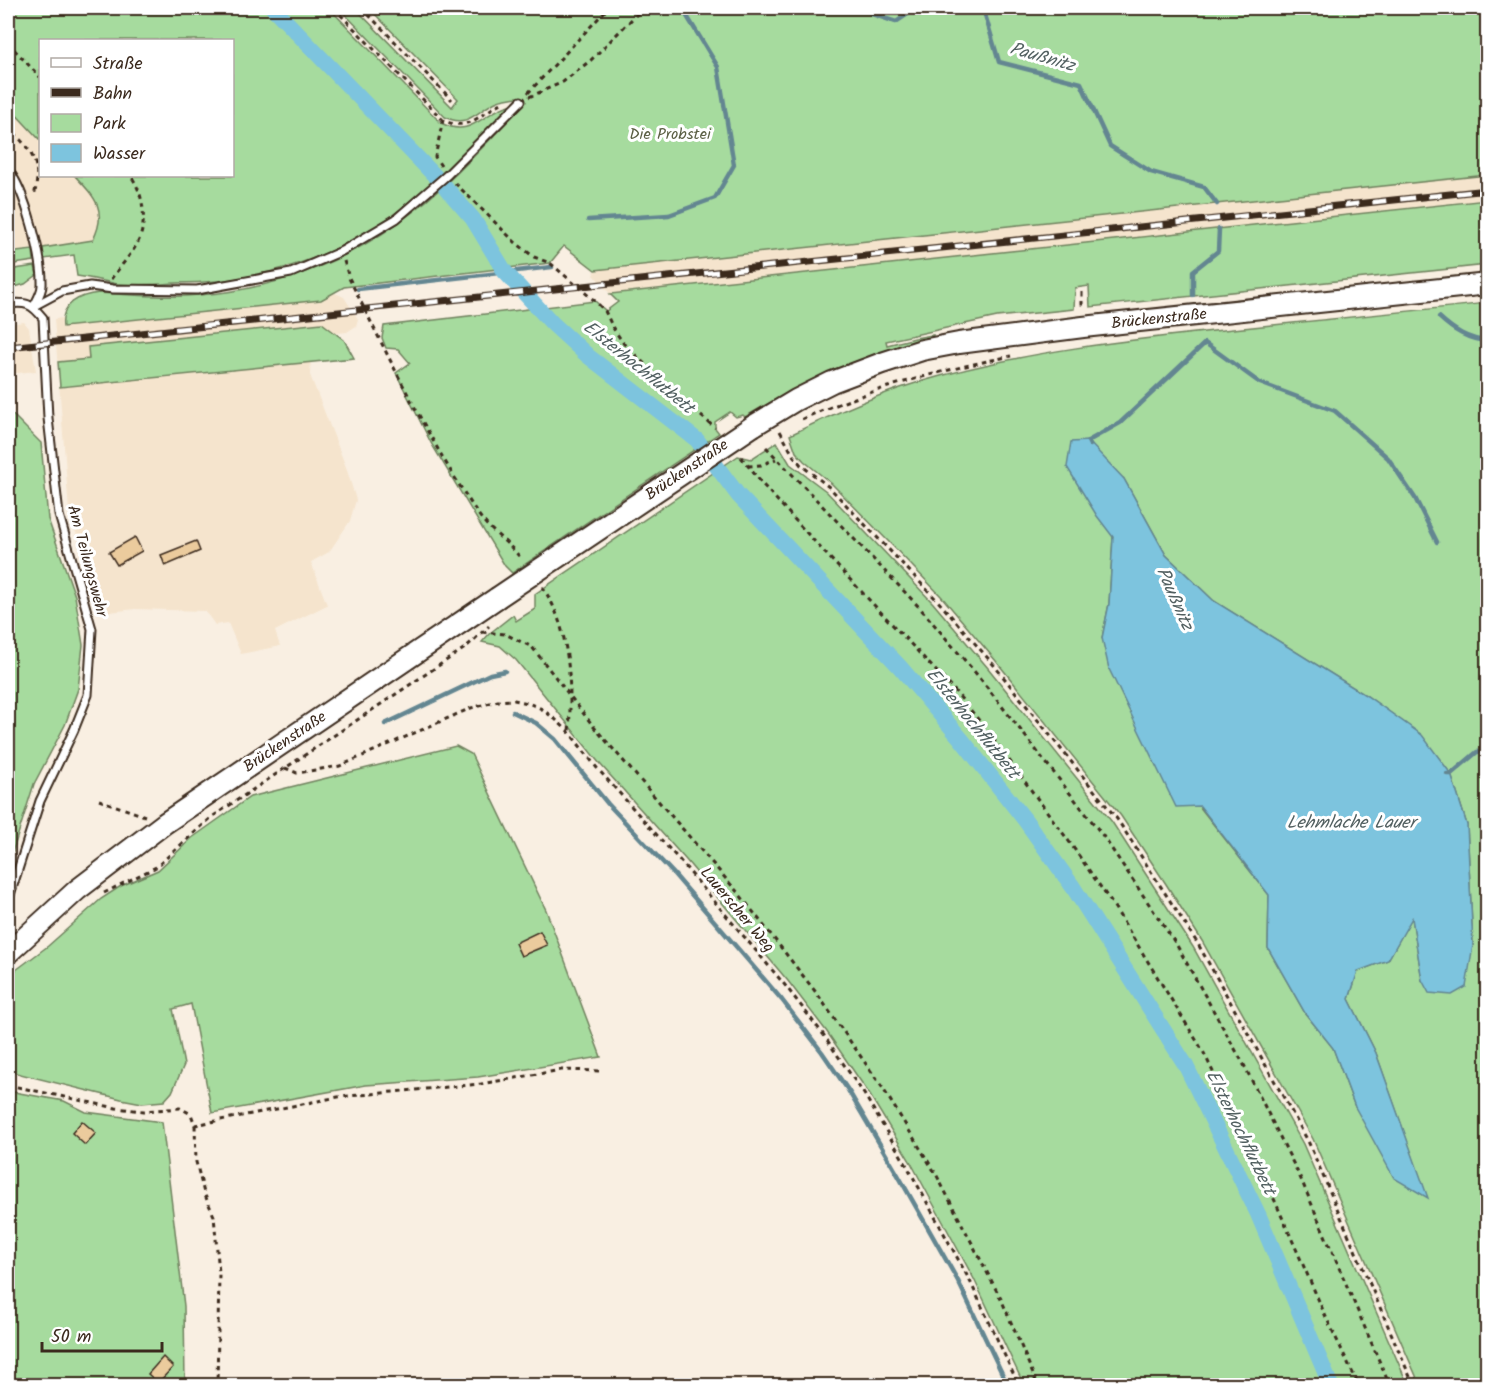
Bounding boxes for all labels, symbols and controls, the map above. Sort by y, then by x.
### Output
water label: Paußnitz [1006,35,1080,82]
legend [39,39,234,177]
text: Straße [93,50,143,79]
text: Bahn [93,80,132,109]
text: Park [93,110,126,139]
park label: Die Probstei [629,122,712,147]
text: Wasser [93,140,146,169]
street label: Brückenstraße [1110,302,1208,336]
water label: Elsterhochflutbett [576,314,702,424]
street label: Brückenstraße [640,433,734,507]
street label: Am Teilungswehr [60,502,114,621]
water label: Paußnitz [1147,563,1202,637]
water label: Elsterhochflutbett [918,662,1028,788]
street label: Brückenstraße [238,705,332,779]
water label: Lehmlache Lauer [1287,809,1419,838]
street label: Lauerscher Weg [694,862,780,958]
water label: Elsterhochflutbett [1197,1066,1284,1203]
scale bar [42,1315,162,1353]
text: 50 m [51,1323,91,1352]

